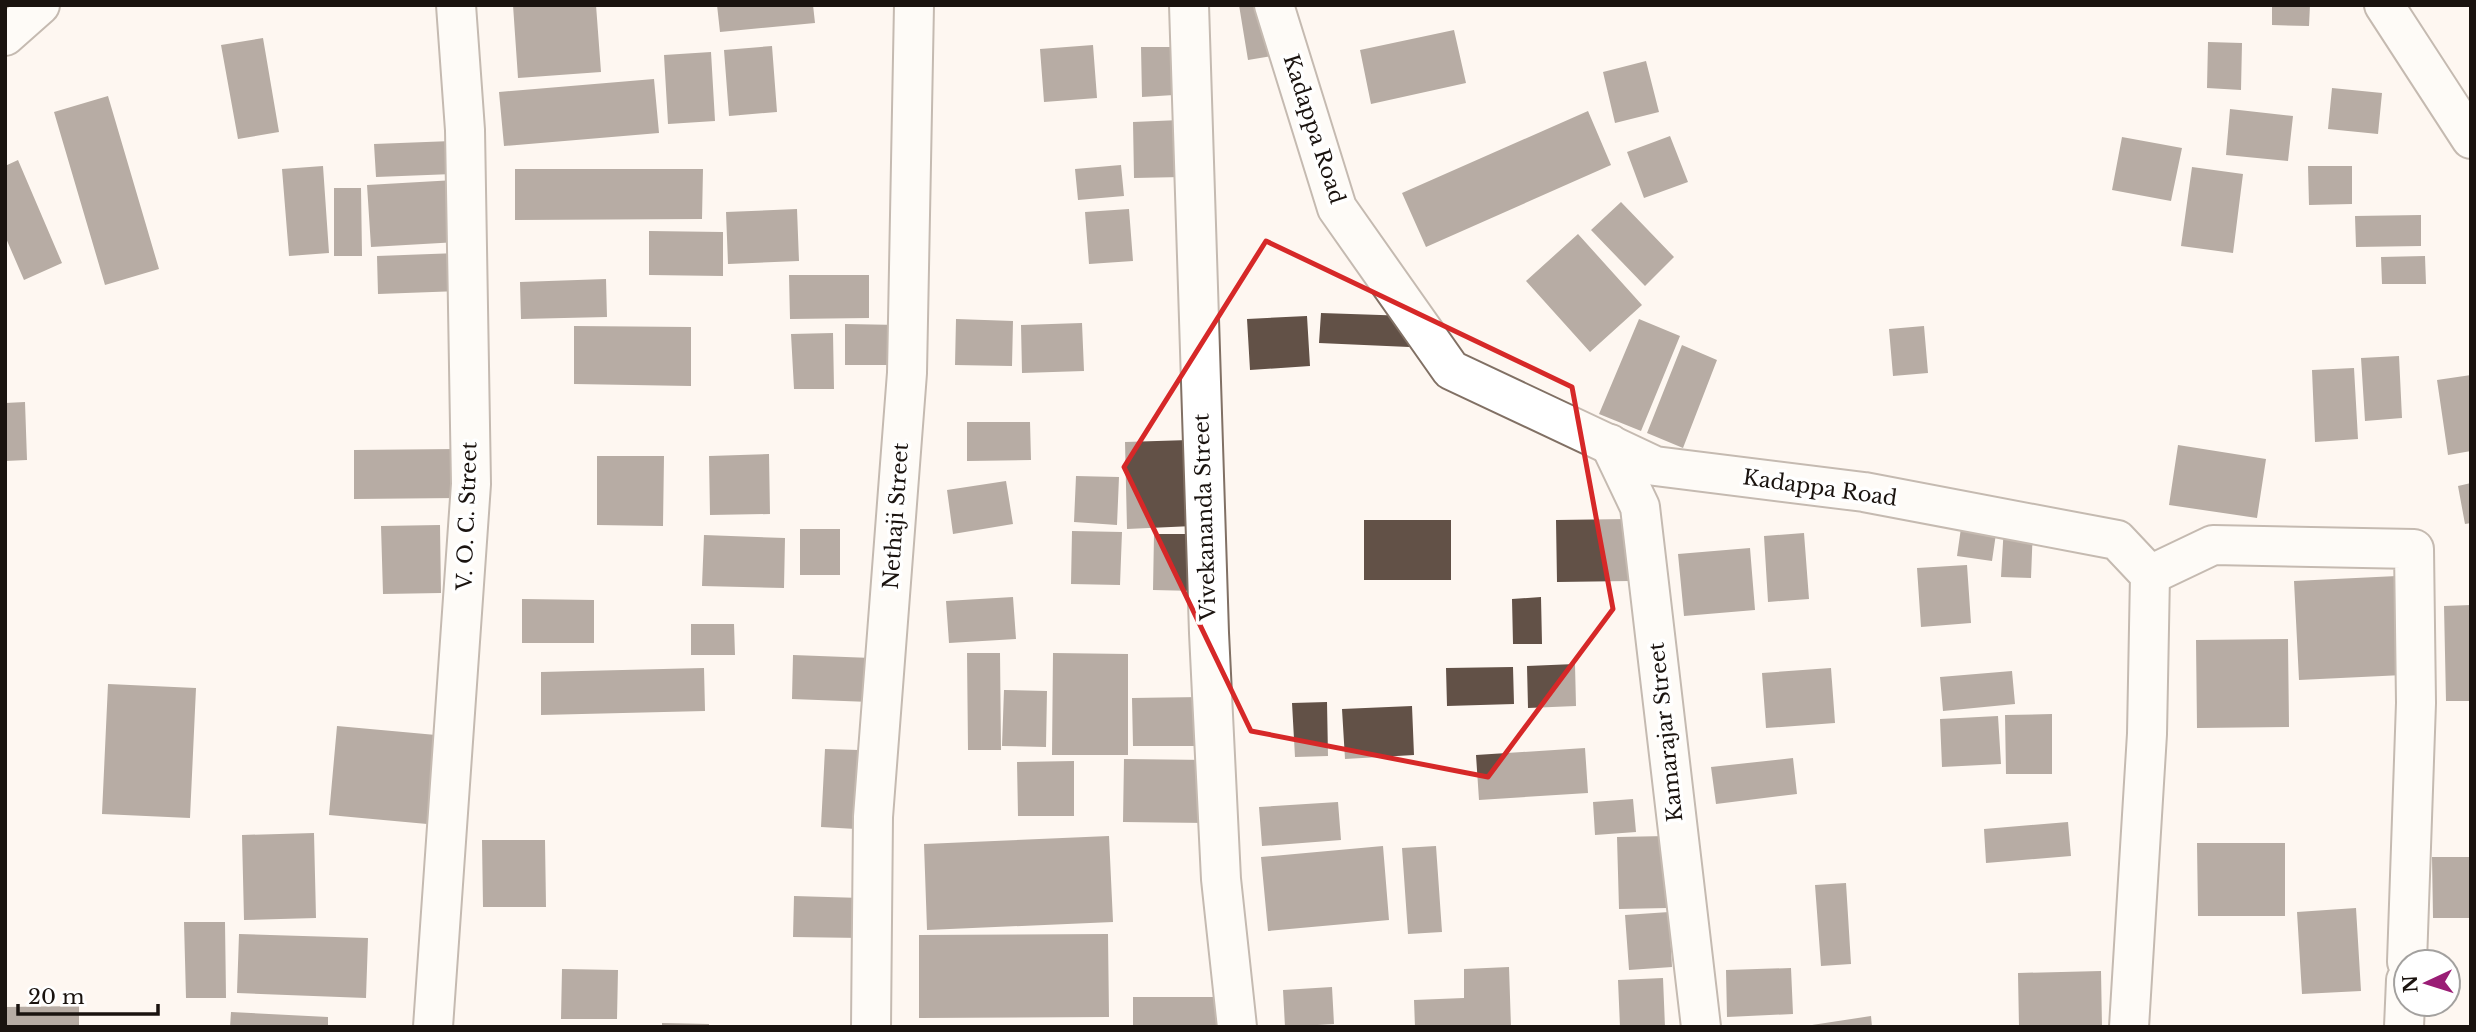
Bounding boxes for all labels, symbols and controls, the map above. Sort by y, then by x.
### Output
street label: Kadappa Road [1278,51,1350,207]
street label: Vivekananda Street [1188,413,1222,622]
street label: V. O. C. Street [451,441,483,592]
street label: Nethaji Street [878,442,914,590]
street label: Kadappa Road [1741,464,1899,512]
street label: Kamarajar Street [1644,641,1688,823]
north arrow [2392,948,2462,1018]
scale bar [18,972,158,1016]
text: N [2398,974,2423,994]
text: 20 m [28,984,85,1010]

